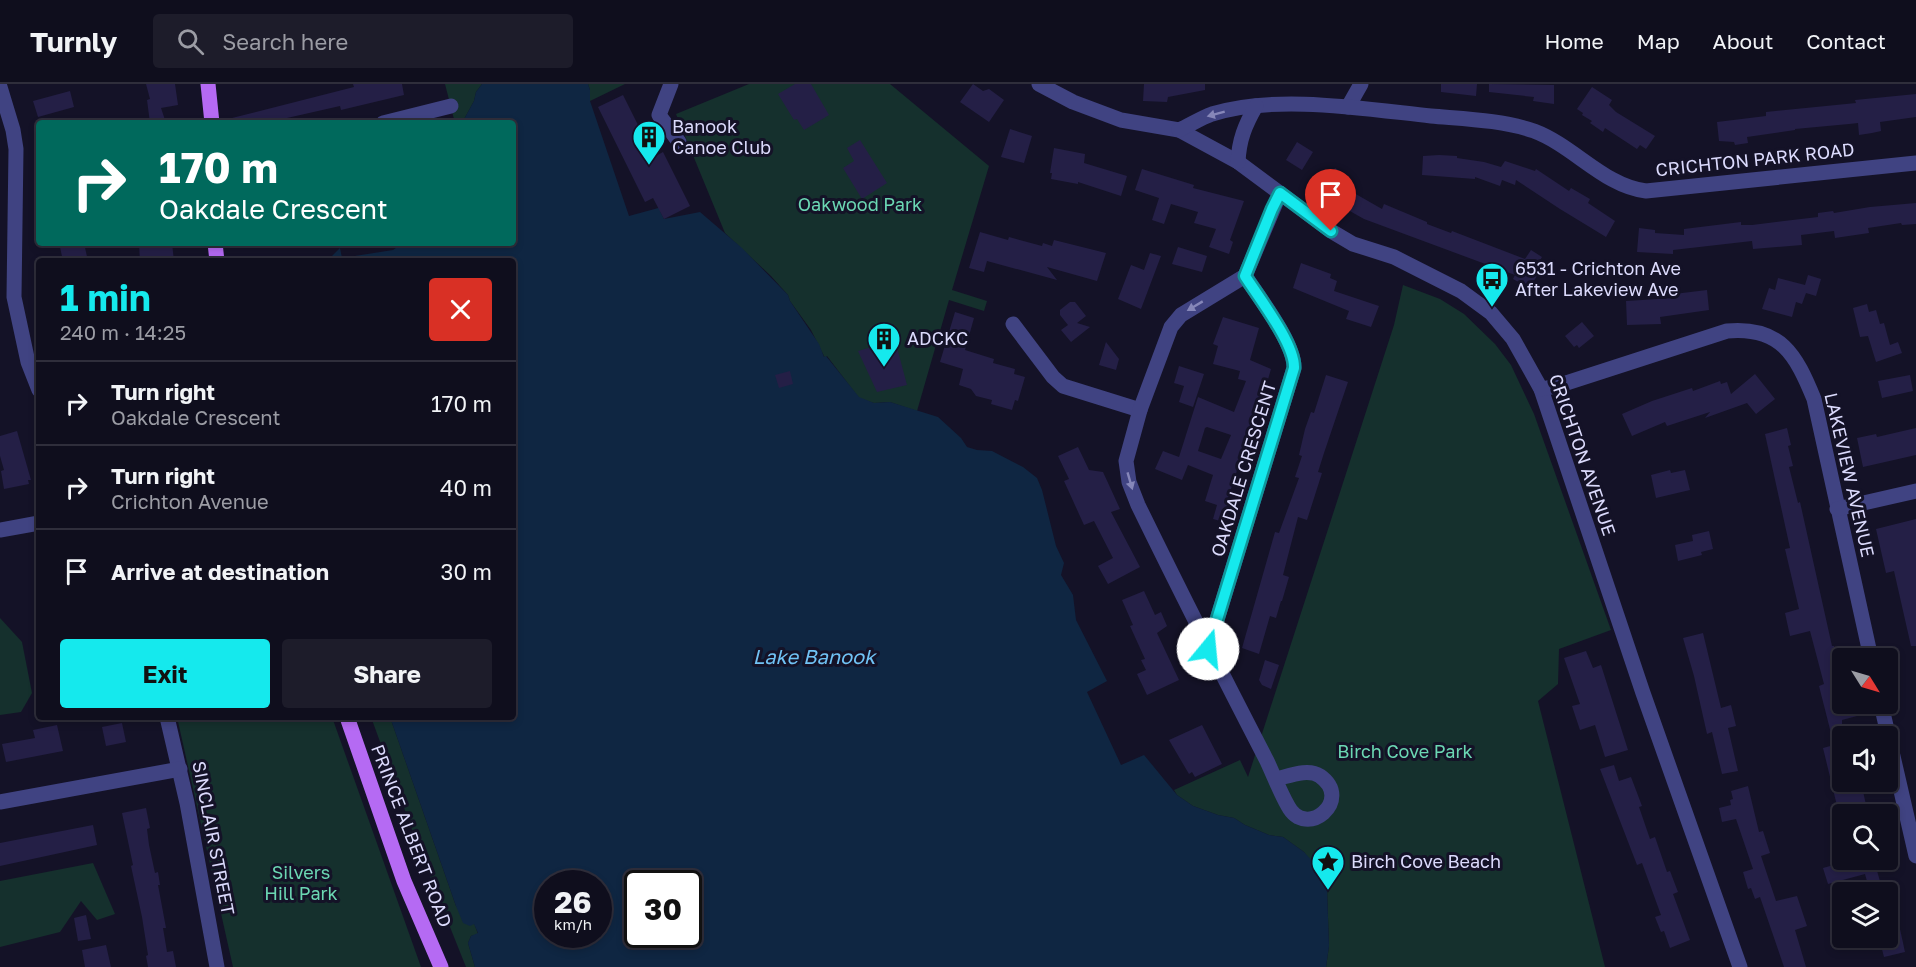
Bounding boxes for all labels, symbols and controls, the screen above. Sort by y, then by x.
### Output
search box [153,14,573,68]
text: Turnly [30,25,117,58]
icon: search [174,25,207,58]
text: Search here [222,28,348,55]
text: Home [1544,28,1604,54]
text: Map [1637,28,1680,54]
text: About [1713,28,1773,54]
text: Contact [1806,28,1886,54]
one-way arrow [1207,110,1225,119]
place label: Banook Canoe Club [672,115,771,158]
building icon: Banook Canoe Club [631,119,667,166]
street label: CRICHTON PARK ROAD [1654,138,1855,180]
text: 170 m [159,142,278,192]
icon: right [60,144,138,222]
pin [1305,169,1356,231]
icon: arrive [1314,178,1347,211]
text: Oakdale Crescent [159,193,388,225]
park label: Oakwood Park [798,193,922,215]
place label: 6531 - Crichton Ave After Lakeview Ave [1515,257,1681,300]
bus stop icon: 6531 - Crichton Ave After Lakeview Ave [1474,261,1510,308]
text: 1 min [60,276,151,319]
button: close [429,278,492,341]
one-way arrow [1186,301,1203,311]
text: 240 m · 14:25 [60,320,186,344]
building icon: ADCKC [866,321,902,368]
place label: ADCKC [907,327,968,349]
street label: CRICHTON AVENUE [1545,371,1621,538]
text: Turn right [111,378,215,405]
street label: OAKDALE CRESCENT [1206,378,1280,559]
icon: right [60,387,93,420]
text: 170 m [431,390,492,417]
street label: LAKEVIEW AVENUE [1820,390,1880,559]
text: Oakdale Crescent [111,405,280,429]
text: Turn right [111,462,215,489]
icon: right [60,471,93,504]
one-way arrow [1125,472,1135,490]
text: 40 m [440,474,492,501]
text: Crichton Avenue [111,489,269,513]
icon: arrive [60,555,93,588]
text: Arrive at destination [111,558,329,585]
text: 30 m [441,558,492,585]
position arrow [1176,617,1240,681]
button: Exit [60,639,270,708]
button: Share [282,639,492,708]
water label: Lake Banook [753,644,878,668]
north arrow [1832,648,1898,714]
map controls [1832,648,1898,948]
button: sound [1832,726,1898,792]
park label: Birch Cove Park [1337,740,1473,762]
street label: PRINCE ALBERT ROAD [367,741,457,930]
street label: SINCLAIR STREET [188,759,240,917]
button: search [1832,804,1898,870]
place icon: Birch Cove Beach [1310,844,1346,891]
place label: Birch Cove Beach [1351,850,1501,872]
park label: Silvers Hill Park [264,861,338,904]
speed limit sign: 30 [624,870,702,948]
button: layers [1832,882,1898,948]
text: 26 [554,884,592,920]
text: km/h [554,915,592,933]

